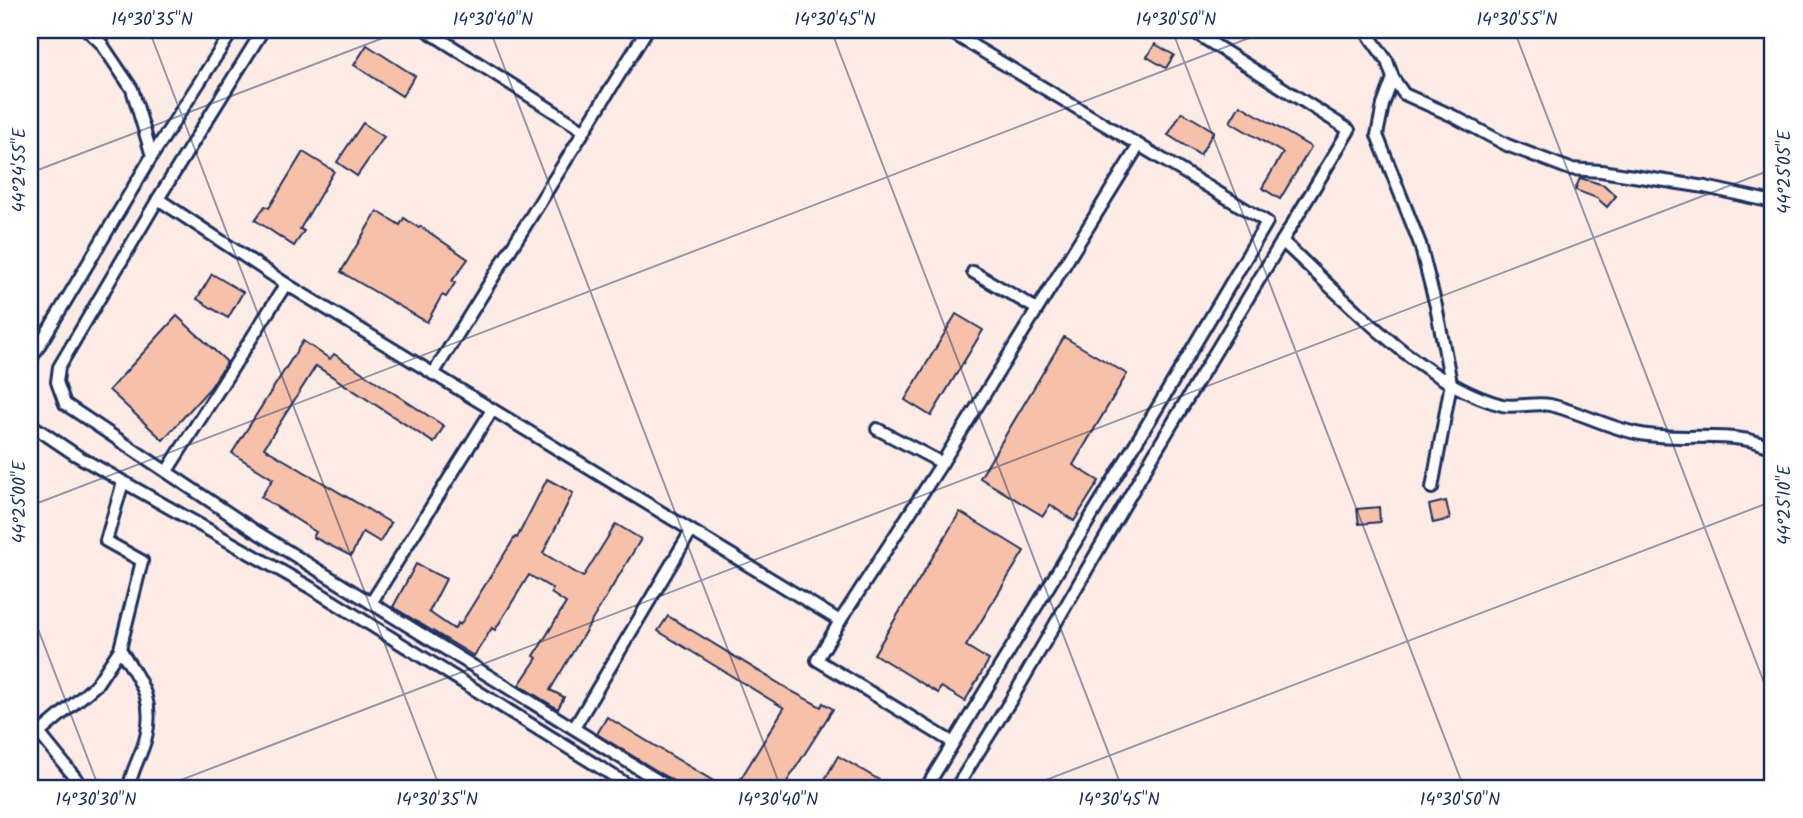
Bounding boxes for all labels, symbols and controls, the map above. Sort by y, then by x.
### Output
text: 14°30'35"N [111,6,193,35]
text: 14°30'40"N [453,6,533,35]
text: 14°30'45"N [794,6,876,35]
text: 14°30'50"N [1136,6,1216,35]
text: 14°30'55"N [1476,6,1558,35]
text: 44°24'55"E [6,127,35,212]
text: 44°25'05"E [1771,130,1800,214]
text: 44°25'00"E [6,460,35,544]
text: 44°25'10"E [1771,465,1800,545]
text: 14°30'30"N [56,786,136,815]
text: 14°30'35"N [396,786,478,815]
text: 14°30'40"N [738,786,818,815]
text: 14°30'45"N [1078,786,1160,815]
text: 14°30'50"N [1420,786,1500,815]

